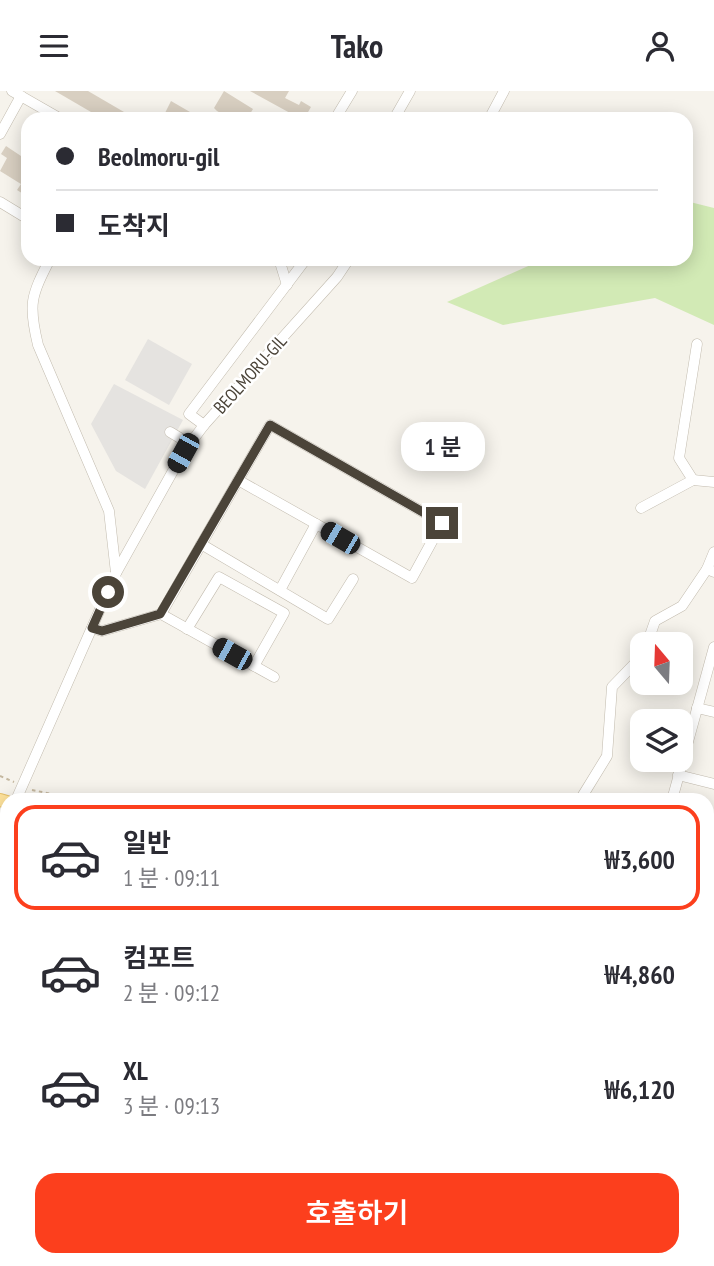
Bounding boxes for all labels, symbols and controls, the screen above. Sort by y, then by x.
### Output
text: Tako [331,25,383,67]
icon: menu [35,27,73,65]
icon: person [641,27,679,65]
text: Beolmoru-gil [98,140,219,173]
text: 도착지 [98,209,170,242]
street label: BEOLMORU-GIL [208,329,292,418]
callout: 1 분 [400,421,484,471]
car [164,430,203,476]
text: 1 분 [425,432,461,461]
route end [426,507,458,539]
car [317,518,364,558]
route start [92,576,124,608]
north arrow [630,632,693,695]
map controls [630,632,693,772]
car [209,635,256,673]
button: layers [630,709,693,772]
icon: car [39,826,102,889]
text: 일반 [123,826,171,859]
text: ₩3,600 [605,843,675,876]
text: 1 분 · 09:11 [123,863,220,892]
icon: car [39,941,102,1004]
text: 컴포트 [123,941,195,974]
text: ₩4,860 [605,958,675,991]
text: 2 분 · 09:12 [123,978,220,1007]
text: XL [123,1054,148,1087]
icon: car [39,1056,102,1119]
text: ₩6,120 [605,1073,675,1106]
text: 3 분 · 09:13 [123,1091,220,1120]
button: 호출하기 [35,1173,679,1253]

